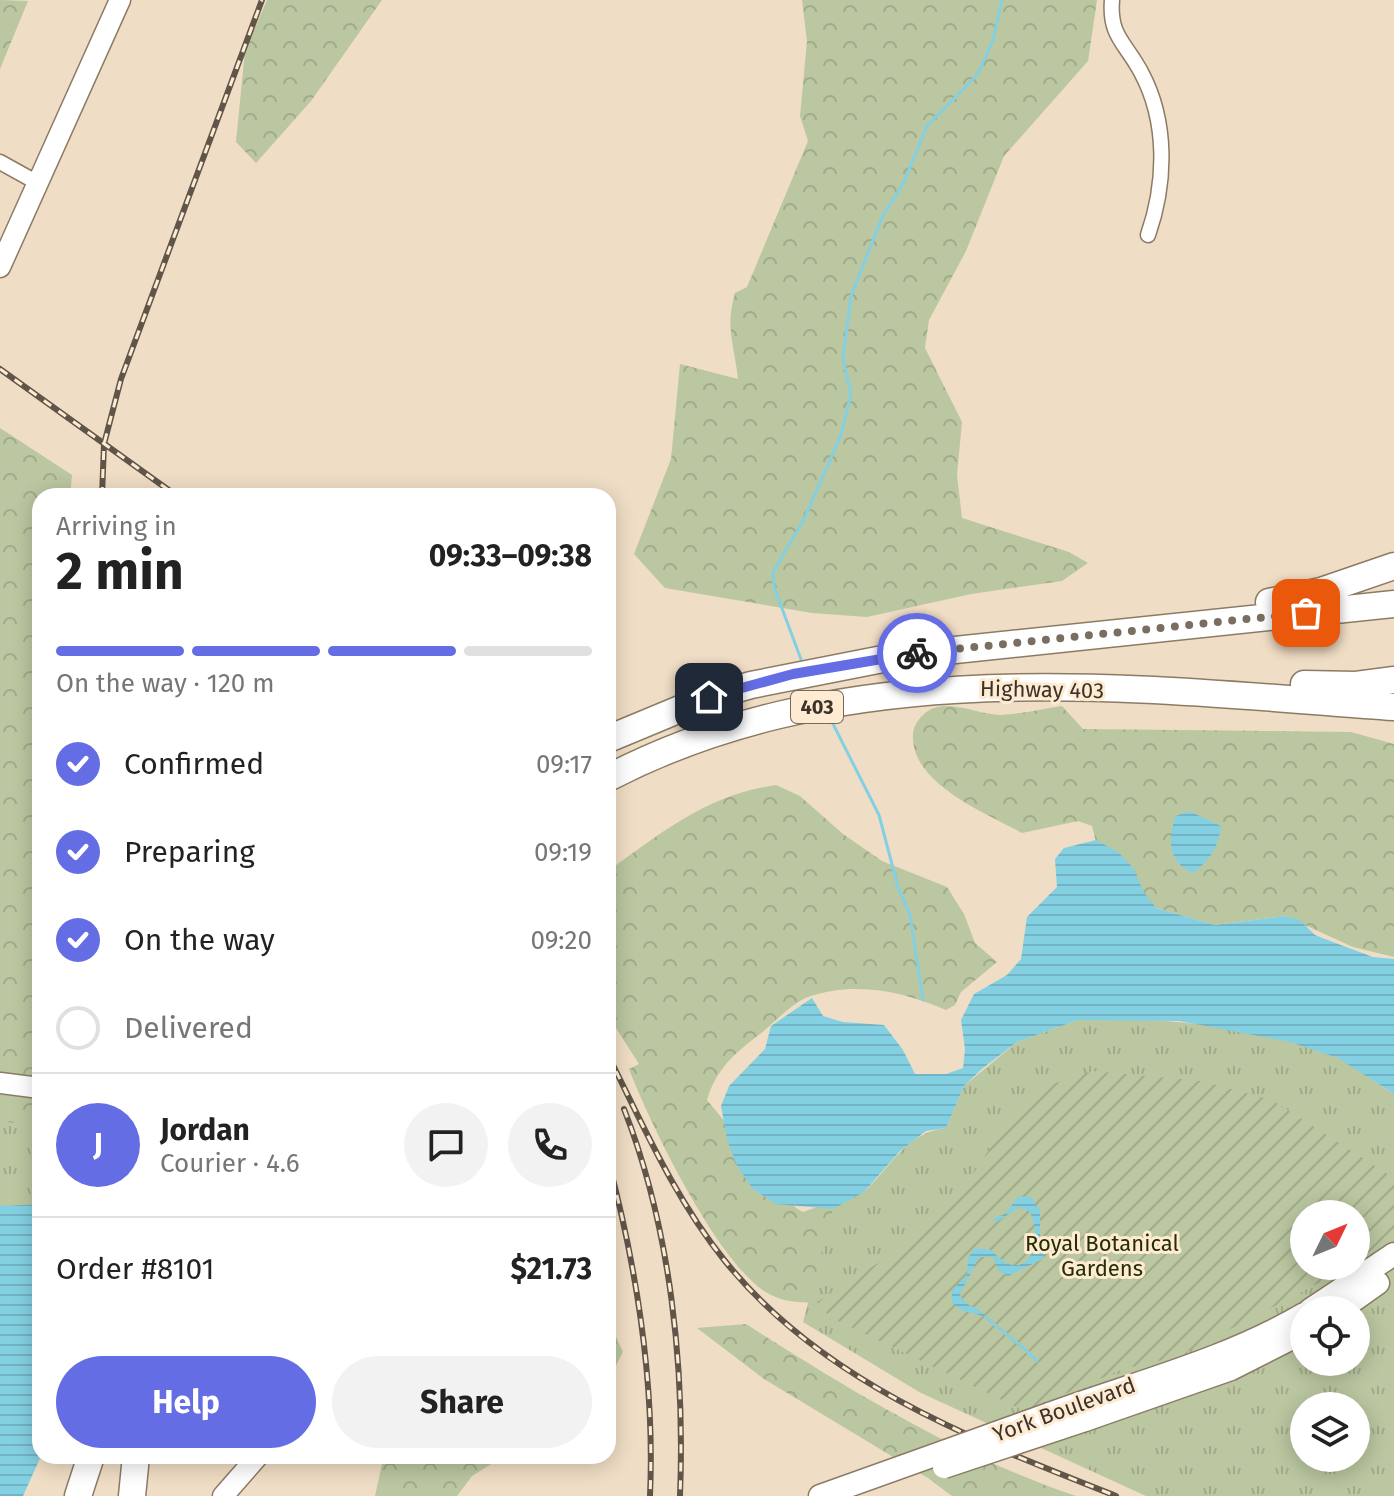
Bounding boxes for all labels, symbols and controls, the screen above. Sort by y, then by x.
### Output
text: Arriving in [56,511,177,542]
text: 09:33–09:38 [429,538,592,574]
text: 2 min [56,540,184,603]
pin [1272,579,1340,647]
icon: bag [1284,591,1328,635]
courier [877,613,957,693]
icon: bike [895,631,939,675]
pin [675,663,743,731]
text: On the way · 120 m [56,668,275,699]
icon: home [687,675,731,719]
street label: Highway 403 [980,675,1104,704]
road number: 403 [791,691,843,723]
icon: check [56,742,100,786]
text: Confirmed [124,746,264,782]
text: 09:17 [536,749,592,780]
icon: check [56,830,100,874]
text: Preparing [124,834,255,870]
text: 09:19 [534,837,592,868]
icon: check [56,918,100,962]
text: On the way [124,922,275,958]
text: 09:20 [530,925,592,956]
text: Delivered [124,1010,253,1046]
button: chat [404,1103,488,1187]
button: phone [508,1103,592,1187]
text: Jordan [160,1112,250,1148]
text: J [93,1127,103,1163]
text: Courier · 4.6 [160,1148,300,1179]
north arrow [1290,1200,1370,1280]
map controls [1290,1200,1370,1472]
park label: Royal Botanical Gardens [1025,1230,1179,1282]
text: Order #8101 [56,1251,214,1287]
text: $21.73 [510,1251,592,1287]
button: locate [1290,1296,1370,1376]
button: Help [56,1356,316,1448]
button: Share [332,1356,592,1448]
street label: York Boulevard [989,1371,1139,1448]
button: layers [1290,1392,1370,1472]

